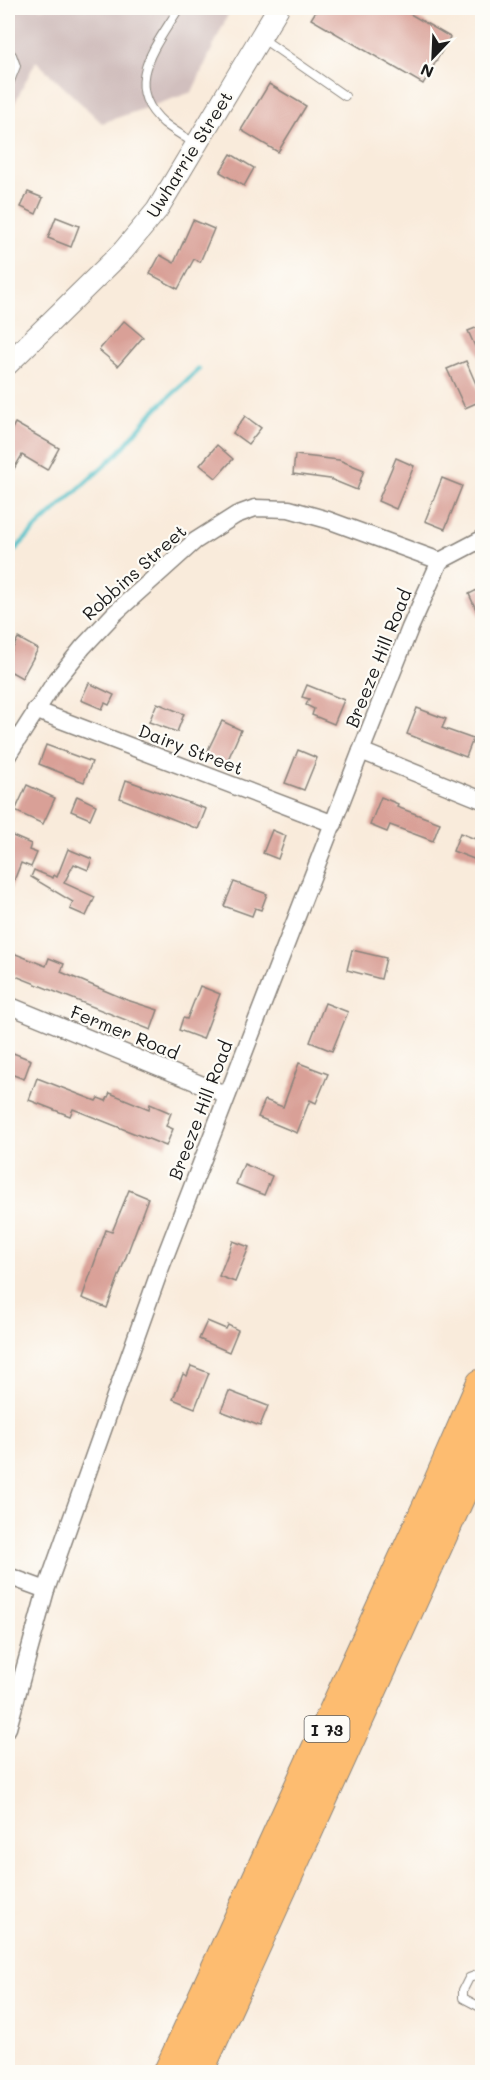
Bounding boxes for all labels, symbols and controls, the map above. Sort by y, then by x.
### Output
north arrow [403,27,463,87]
text: N [417,59,437,83]
street label: Uwharrie Street [140,86,238,222]
street label: Robbins Street [77,519,191,625]
street label: Breeze Hill Road [339,585,417,731]
street label: Dairy Street [135,718,247,780]
street label: Fermer Road [67,999,183,1065]
street label: Breeze Hill Road [162,1037,238,1183]
road number: I 73 [304,1716,350,1742]

